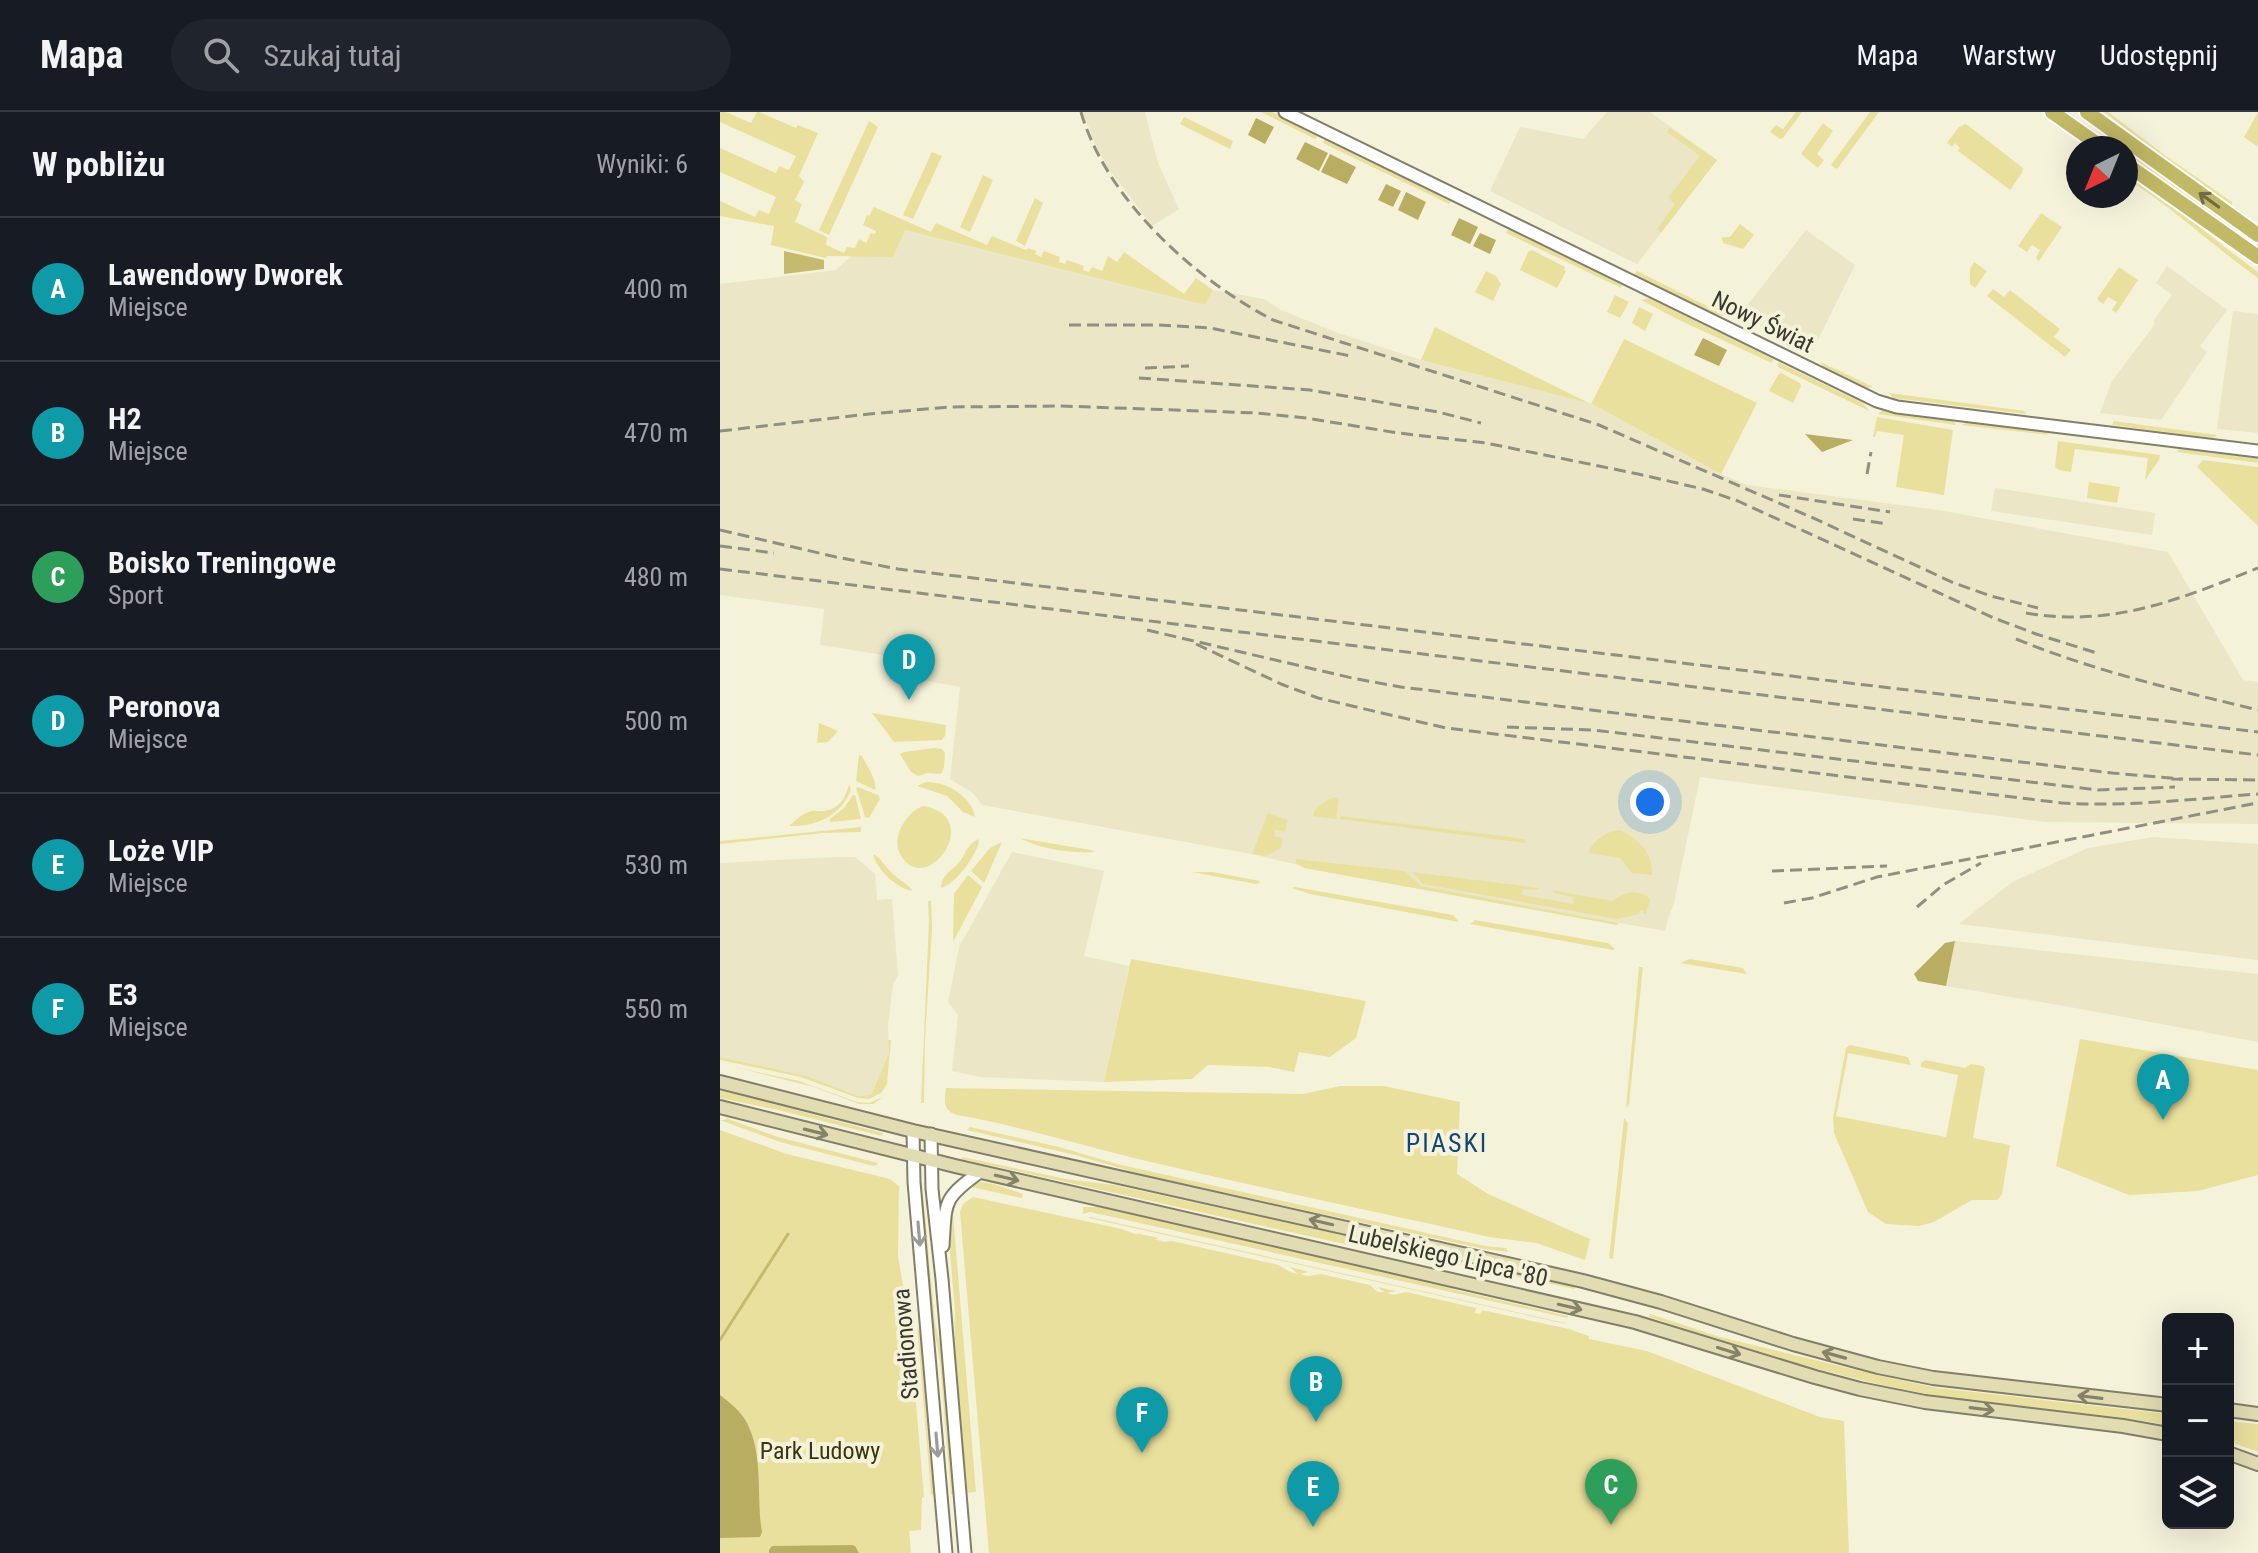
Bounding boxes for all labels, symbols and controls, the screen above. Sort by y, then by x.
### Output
search box [171,19,731,91]
text: Mapa [40,33,123,77]
icon: search [199,33,243,77]
text: Szukaj tutaj [263,38,402,73]
text: Mapa [1857,39,1918,72]
text: Warstwy [1962,39,2056,72]
text: Udostępnij [2100,39,2218,72]
north arrow [2066,136,2138,208]
text: W pobliżu [32,144,165,184]
text: Wyniki: 6 [596,149,688,179]
one-way arrow [2199,192,2221,208]
text: Lawendowy Dworek [108,257,343,292]
text: A [50,274,66,304]
text: 400 m [624,274,688,304]
street label: Nowy Świat [1707,285,1819,359]
text: Miejsce [108,292,188,322]
text: H2 [108,401,142,436]
text: B [51,418,65,448]
text: 470 m [624,418,688,448]
text: Miejsce [108,436,188,466]
text: Boisko Treningowe [108,545,336,580]
text: C [51,562,65,592]
text: 480 m [624,562,688,592]
text: Sport [108,580,164,610]
pin: D [883,634,935,700]
text: Peronova [108,689,220,724]
text: D [51,706,65,736]
text: 500 m [624,706,688,736]
text: Miejsce [108,724,188,754]
your location [1630,782,1670,822]
text: Loże VIP [108,833,214,868]
text: E [52,850,64,880]
text: 530 m [624,850,688,880]
text: Miejsce [108,868,188,898]
text: E3 [108,977,138,1012]
text: F [52,994,64,1024]
text: 550 m [624,994,688,1024]
text: Miejsce [108,1012,188,1042]
pin: A [2137,1054,2189,1120]
one-way arrow [802,1125,828,1140]
district label: PIASKI [1406,1128,1488,1158]
one-way arrow [994,1171,1019,1186]
one-way arrow [1308,1214,1334,1229]
street label: Lubelskiego Lipca '80 [1346,1219,1550,1293]
one-way arrow [911,1220,926,1247]
street label: Stadionowa [887,1287,925,1401]
one-way arrow [1556,1300,1582,1315]
map controls [2162,1313,2234,1529]
button: + [2162,1313,2234,1385]
one-way arrow [1716,1345,1741,1359]
one-way arrow [1822,1347,1848,1362]
pin: B [1290,1356,1342,1422]
button: − [2162,1385,2234,1457]
pin: F [1116,1387,1168,1453]
one-way arrow [2078,1389,2104,1404]
one-way arrow [1968,1401,1995,1416]
one-way arrow [930,1431,945,1458]
park label: Park Ludowy [760,1437,880,1465]
button: layers [2162,1457,2234,1529]
pin: C [1585,1459,1637,1525]
pin: E [1287,1461,1339,1527]

